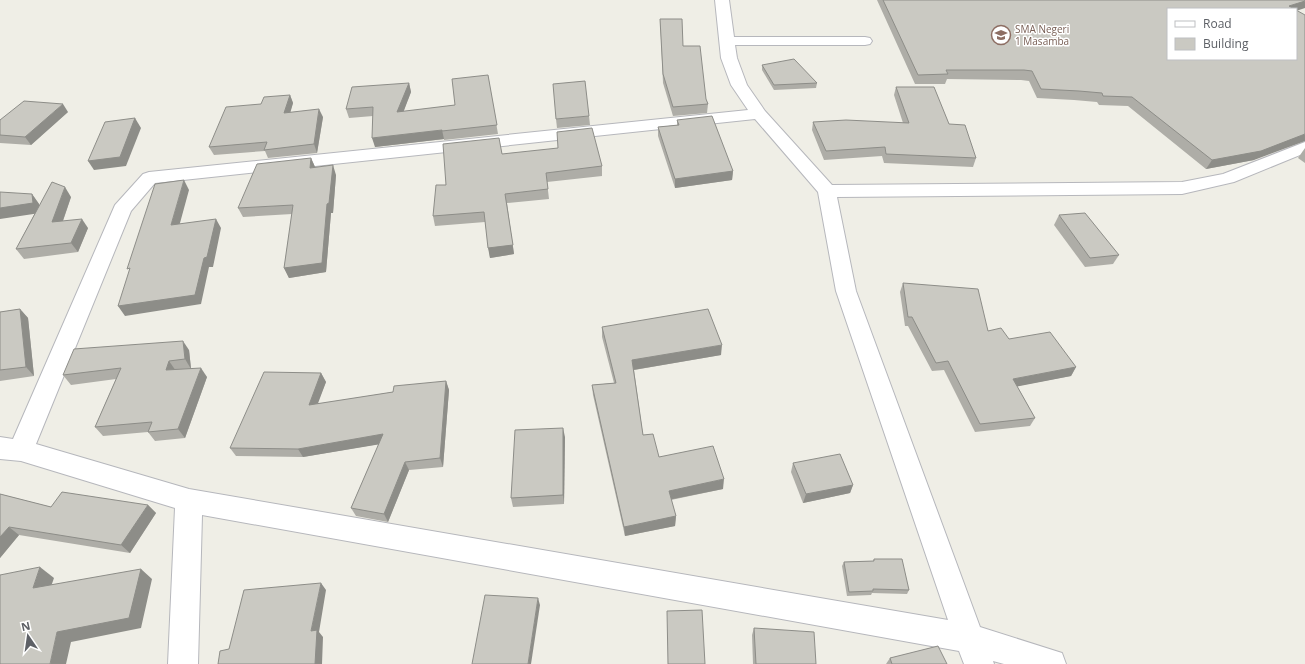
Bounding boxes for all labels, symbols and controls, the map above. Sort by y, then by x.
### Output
legend [1167,8,1297,60]
text: Road [1203,15,1232,32]
place label: SMA Negeri 1 Masamba [1015,22,1069,48]
school or university icon: SMA Negeri 1 Masamba [990,24,1012,46]
text: Building [1203,35,1249,52]
north arrow [8,616,48,656]
text: N [20,617,32,634]

